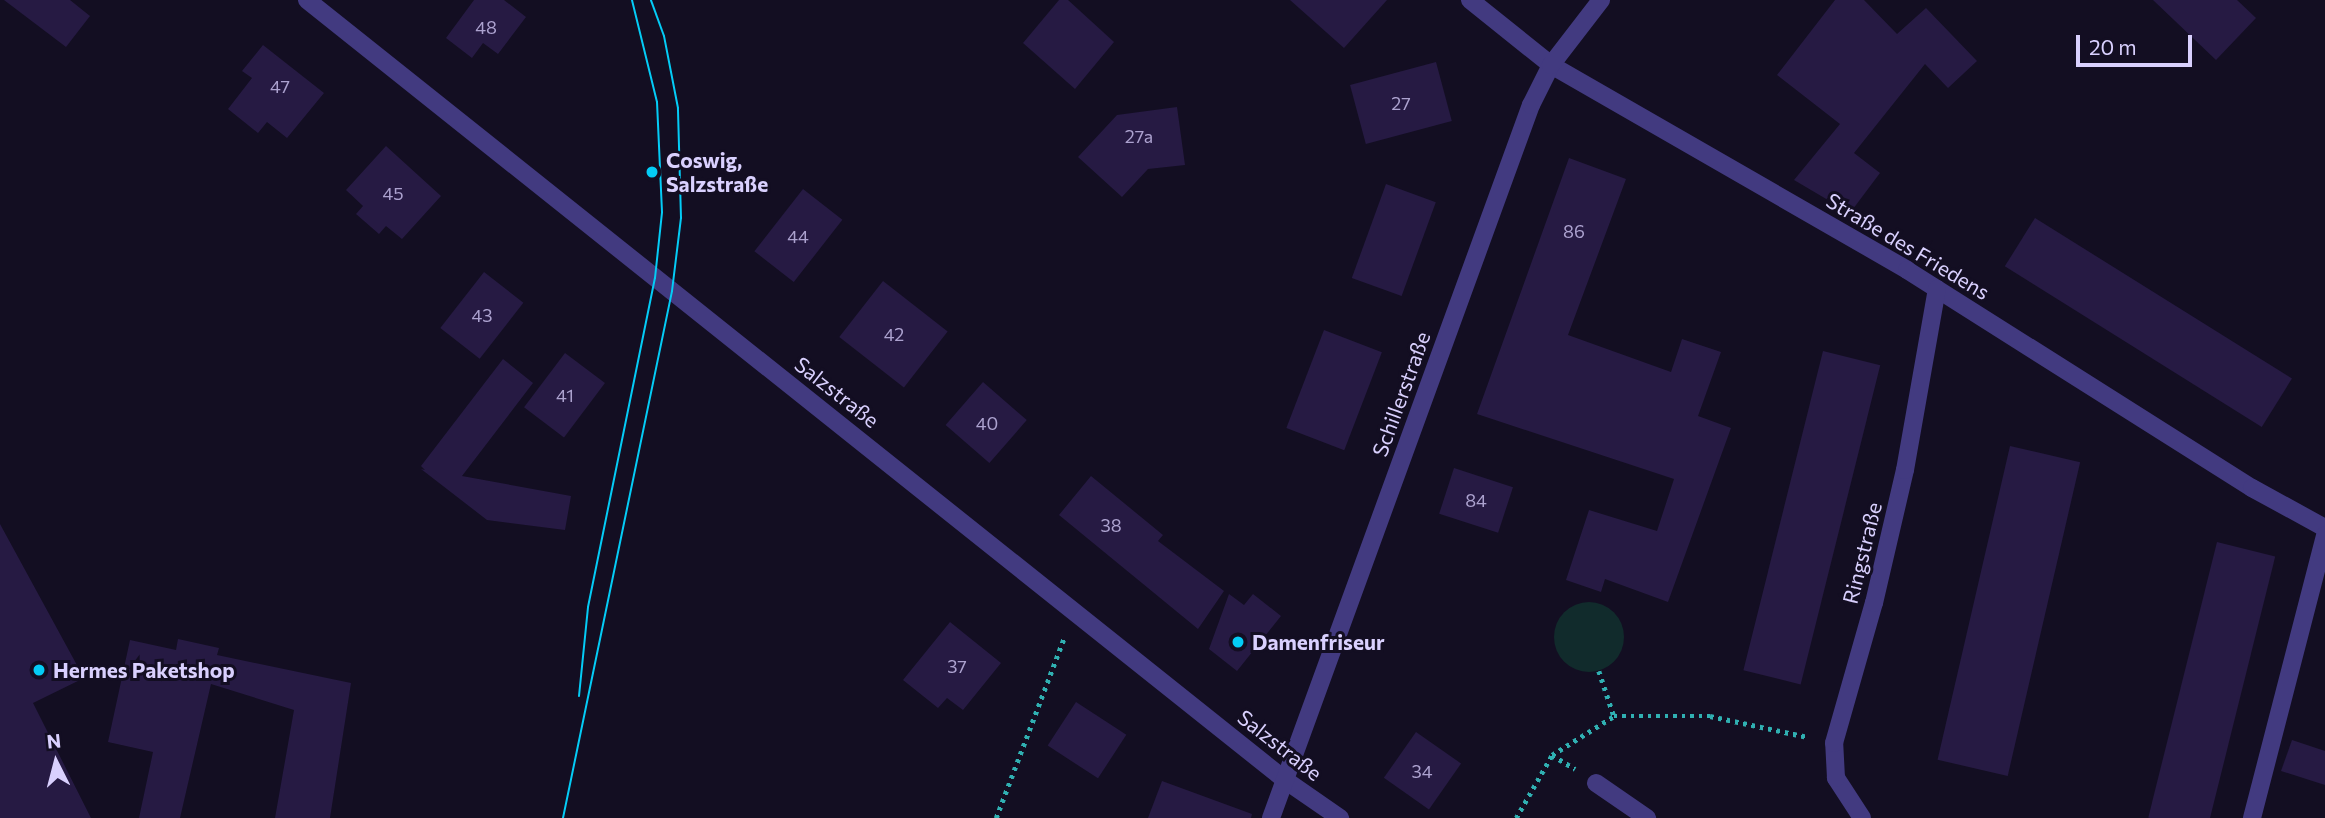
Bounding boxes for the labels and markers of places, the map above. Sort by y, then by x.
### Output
place label: Coswig, Salzstraße [666,147,768,197]
marker: Coswig, Salzstraße [644,164,660,180]
place label: Damenfriseur [1252,629,1385,655]
marker: Damenfriseur [1230,634,1246,650]
place label: Hermes Paketshop [53,657,235,683]
marker: Hermes Paketshop [31,662,47,678]

